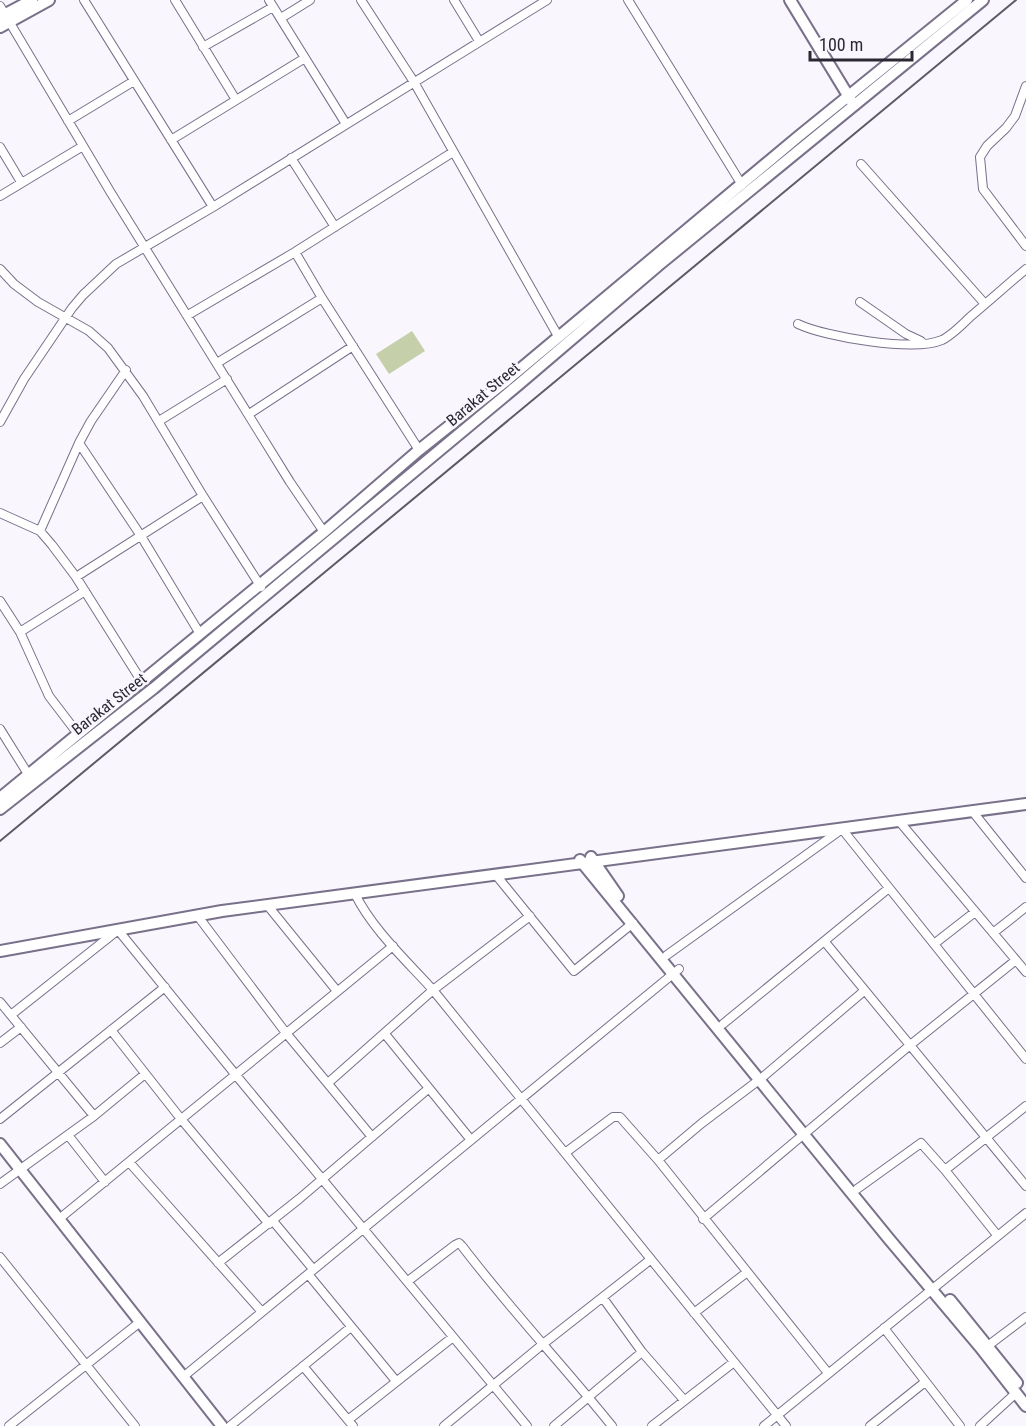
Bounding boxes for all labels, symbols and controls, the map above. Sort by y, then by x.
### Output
scale bar [810,24,912,62]
text: 100 m [819,34,863,55]
street label: Barakat Street [443,358,524,430]
street label: Barakat Street [68,669,150,739]

